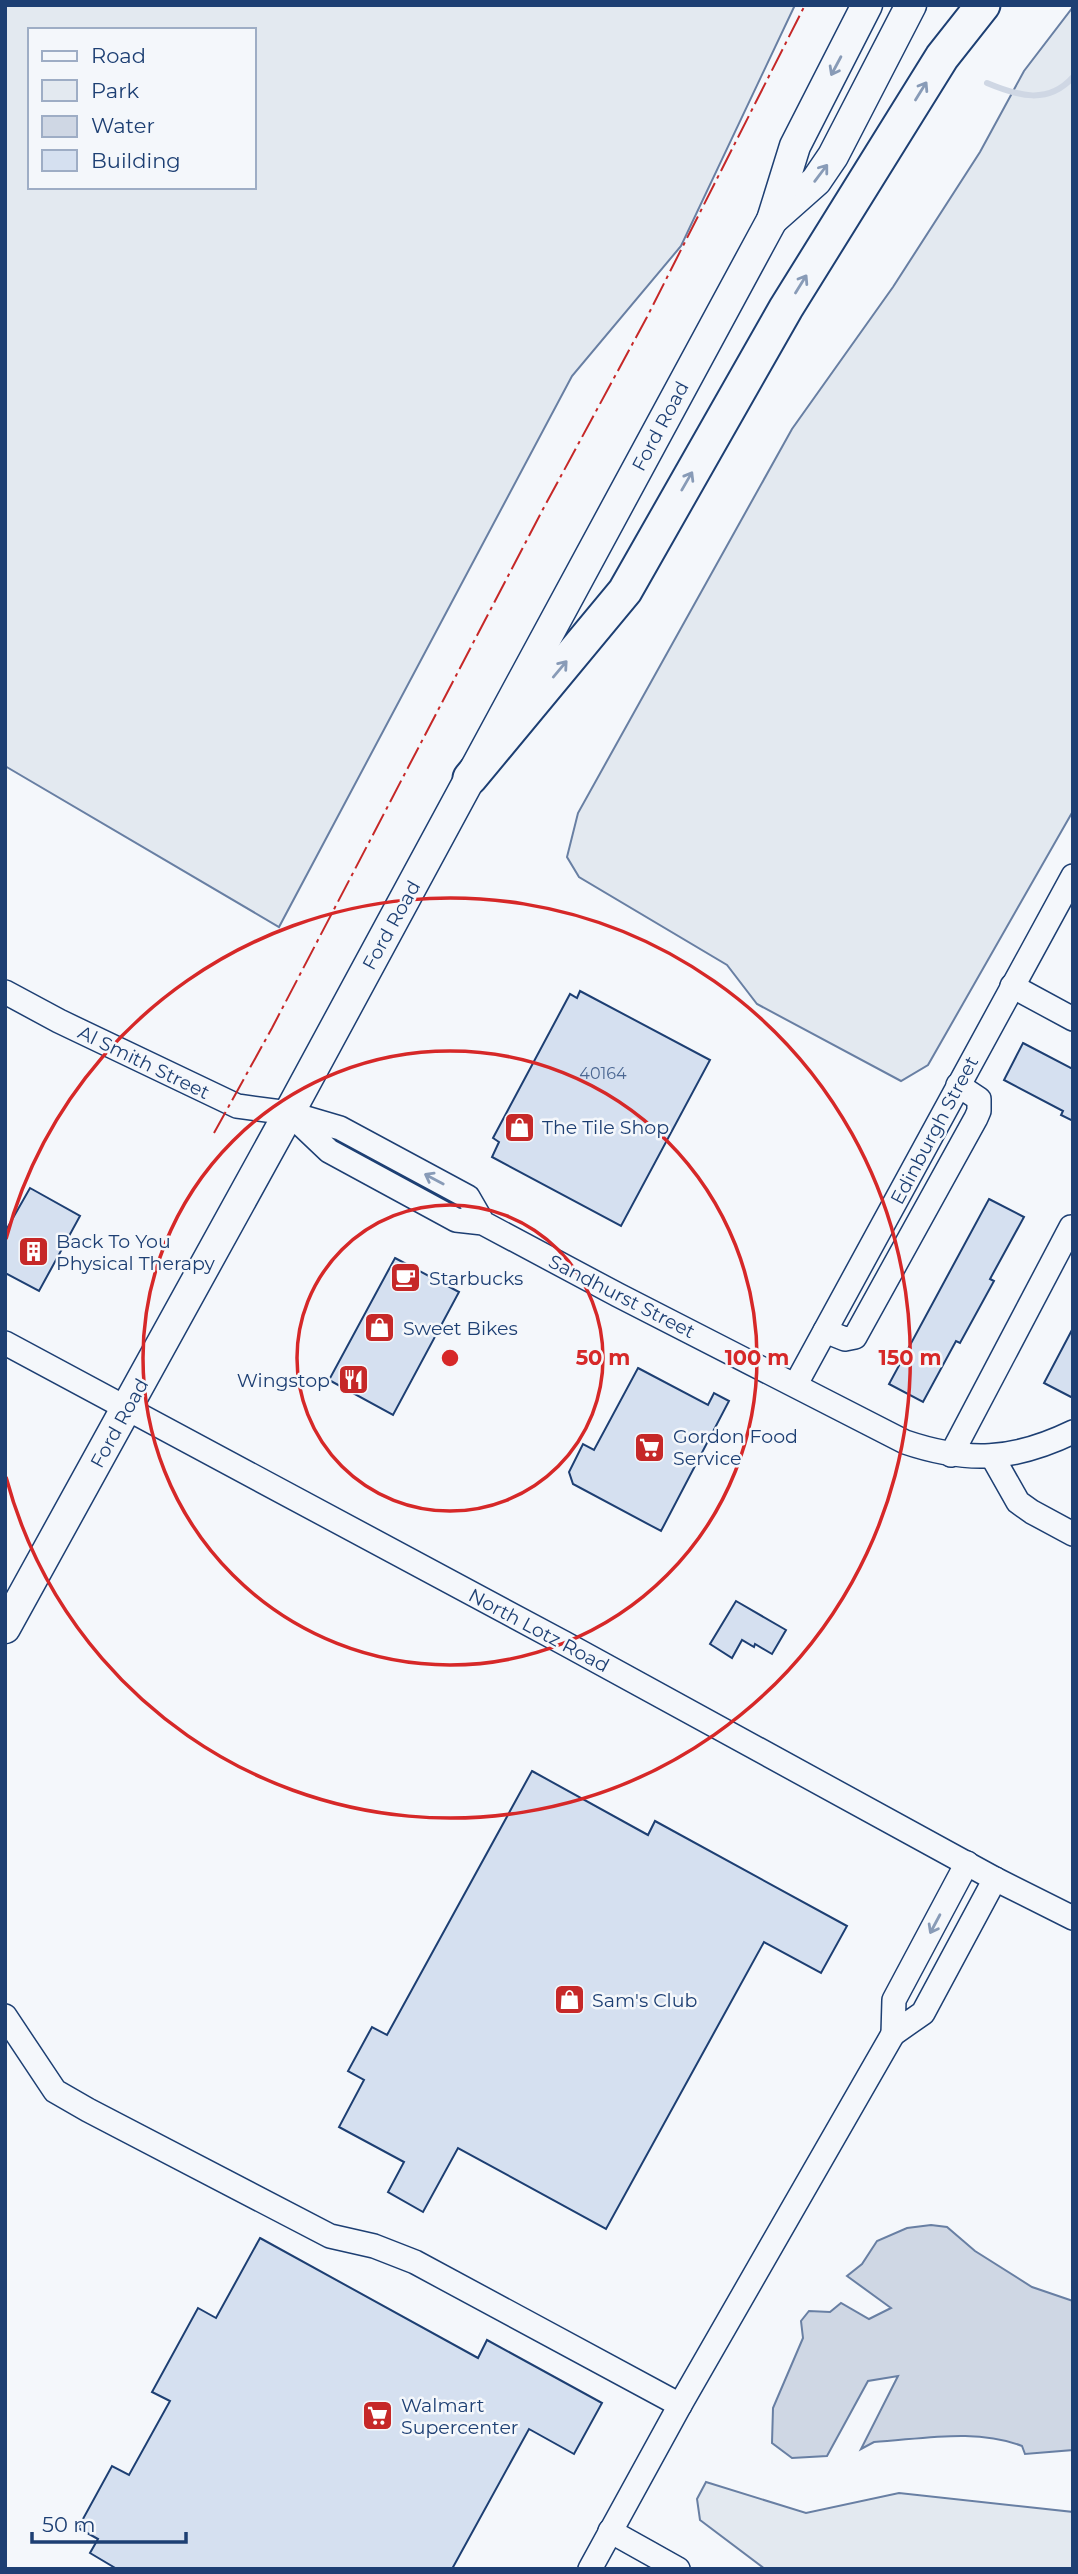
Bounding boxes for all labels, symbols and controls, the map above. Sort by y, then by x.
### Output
legend [28,28,256,189]
text: Road [91,43,146,68]
one-way arrow [828,55,842,75]
text: Park [91,78,139,103]
one-way arrow [913,82,928,101]
text: Water [91,113,155,138]
text: Building [91,148,181,173]
one-way arrow [813,164,828,183]
one-way arrow [794,275,808,295]
street label: Ford Road [627,377,694,475]
one-way arrow [680,472,694,492]
one-way arrow [552,661,568,679]
street label: Ford Road [357,877,425,974]
street label: Al Smith Street [74,1021,214,1104]
street label: Edinburgh Street [886,1052,983,1208]
house number: 40164 [579,1064,627,1083]
shop icon: The Tile Shop [502,1110,536,1144]
place label: The Tile Shop [542,1116,669,1139]
one-way arrow [425,1172,445,1186]
place label: Back To You Physical Therapy [56,1230,216,1275]
building icon: Back To You Physical Therapy [16,1235,50,1269]
street label: Sandhurst Street [545,1250,699,1343]
cafe icon: Starbucks [389,1261,423,1295]
place label: Starbucks [429,1267,523,1290]
shop icon: Sweet Bikes [363,1311,397,1345]
place label: Sweet Bikes [403,1317,518,1340]
text: 50 m [576,1345,630,1370]
text: 100 m [725,1345,789,1370]
text: 150 m [879,1345,941,1370]
centre of rings [438,1346,462,1370]
restaurant icon: Wingstop [336,1363,370,1397]
place label: Wingstop [237,1369,330,1392]
street label: Ford Road [85,1375,153,1472]
place label: Gordon Food Service [673,1425,798,1470]
supermarket icon: Gordon Food Service [633,1430,667,1464]
street label: North Lotz Road [465,1584,613,1677]
one-way arrow [928,1913,941,1934]
shop icon: Sam's Club [552,1983,586,2017]
place label: Sam's Club [592,1989,697,2012]
place label: Walmart Supercenter [401,2394,519,2439]
supermarket icon: Walmart Supercenter [361,2399,395,2433]
scale bar [32,2500,186,2544]
text: 50 m [42,2512,96,2537]

